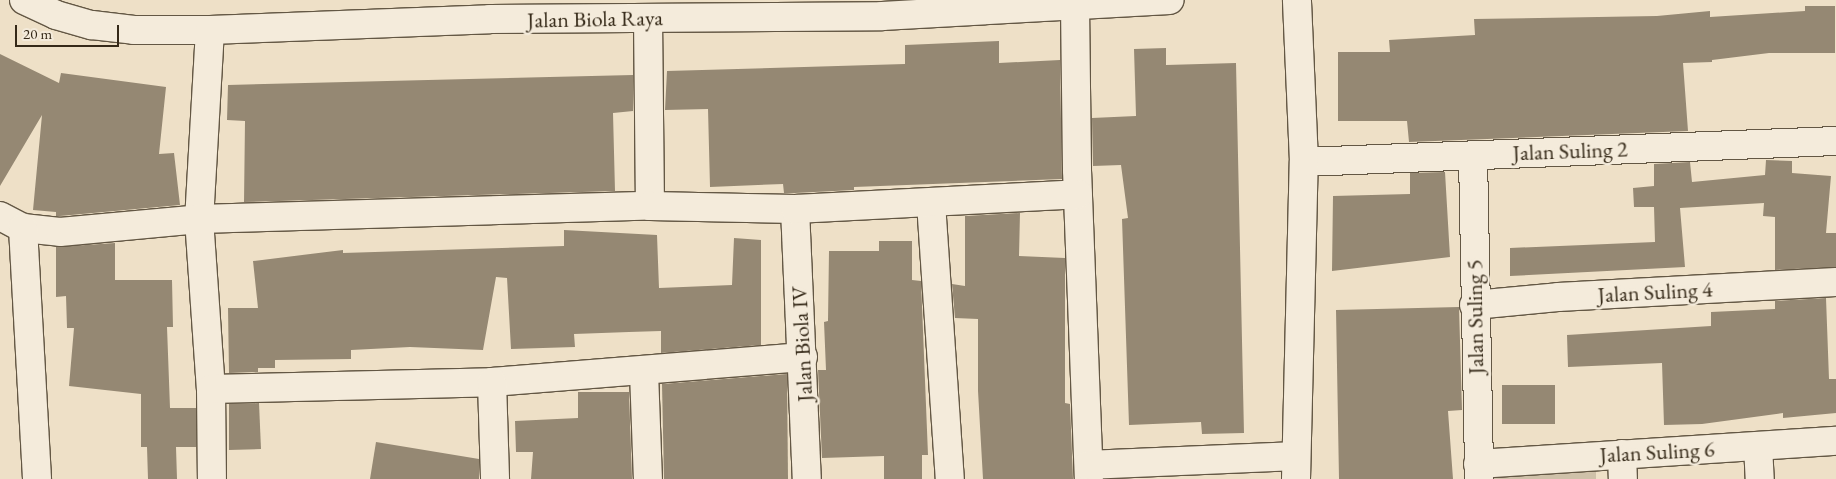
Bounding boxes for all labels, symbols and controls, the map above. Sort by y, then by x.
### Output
street label: Jalan Biola Raya [527,5,663,33]
scale bar [18,15,121,47]
text: 20 m [23,24,52,43]
street label: Jalan Suling 2 [1512,136,1628,166]
street label: Jalan Suling 5 [1461,259,1489,375]
street label: Jalan Suling 4 [1597,276,1713,308]
street label: Jalan Biola IV [786,285,818,403]
street label: Jalan Suling 6 [1599,436,1715,468]

